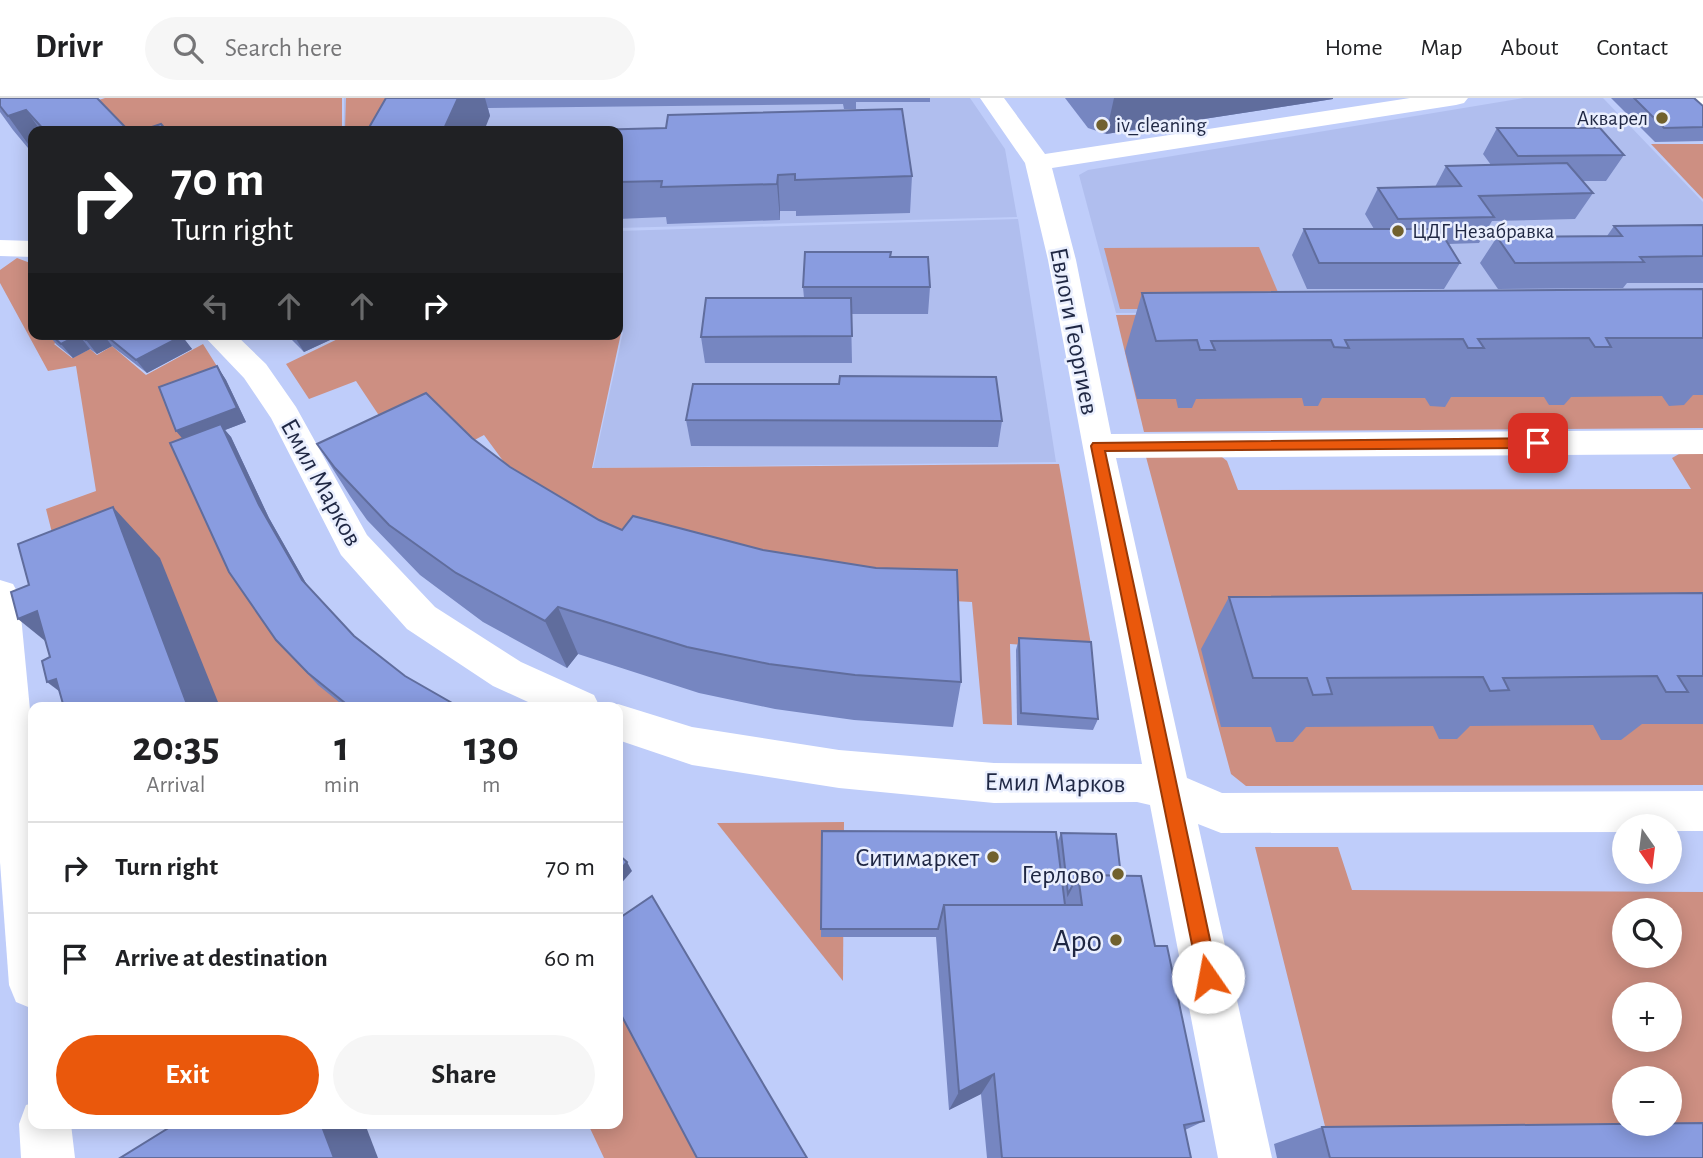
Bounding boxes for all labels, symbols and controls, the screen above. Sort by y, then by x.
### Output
search box [145,17,635,80]
icon: search [169,29,207,67]
text: Drivr [35,31,103,64]
text: Search here [225,35,342,61]
text: Home [1325,36,1383,60]
text: Map [1421,36,1463,60]
text: About [1501,36,1558,60]
text: Contact [1596,36,1668,60]
place label: Акварел [1577,108,1648,129]
marker: Акварел [1654,110,1670,126]
place label: iv_cleaning [1116,115,1207,136]
marker: iv_cleaning [1094,117,1110,133]
icon: right [56,154,147,245]
text: 70 m [171,156,265,205]
text: Turn right [171,214,293,246]
place label: ЦДГ Незабравка [1412,221,1555,242]
marker: ЦДГ Незабравка [1390,223,1406,239]
street label: Евлоги Георгиев [1045,245,1103,417]
icon: left [197,287,235,325]
icon: ahead [270,287,308,325]
icon: ahead [343,287,381,325]
icon: right [416,287,454,325]
pin [1508,413,1568,473]
street label: Емил Марков [276,414,367,551]
icon: arrive [1519,424,1557,462]
text: 20:35 [132,726,220,768]
text: 1 [334,726,349,768]
text: 130 [464,726,519,768]
street label: Емил Марков [984,769,1126,797]
text: Arrival [146,774,205,797]
text: min [324,774,360,797]
text: m [482,774,501,797]
north arrow [1612,814,1682,884]
map controls [1612,814,1682,1136]
place label: Ситимаркет [855,845,980,871]
icon: right [56,849,94,887]
marker: Ситимаркет [985,849,1001,865]
text: Turn right [115,854,218,880]
text: 70 m [545,854,595,880]
place label: Герлово [1021,862,1104,888]
marker: Герлово [1110,866,1126,882]
button: search [1612,898,1682,968]
place label: Аро [1052,925,1102,957]
marker: Аро [1108,932,1124,948]
icon: arrive [56,940,94,978]
position arrow [1171,940,1245,1014]
text: Arrive at destination [115,945,328,971]
text: 60 m [544,945,595,971]
button: + [1612,982,1682,1052]
button: Exit [56,1035,319,1115]
button: Share [333,1035,595,1115]
button: − [1612,1066,1682,1136]

